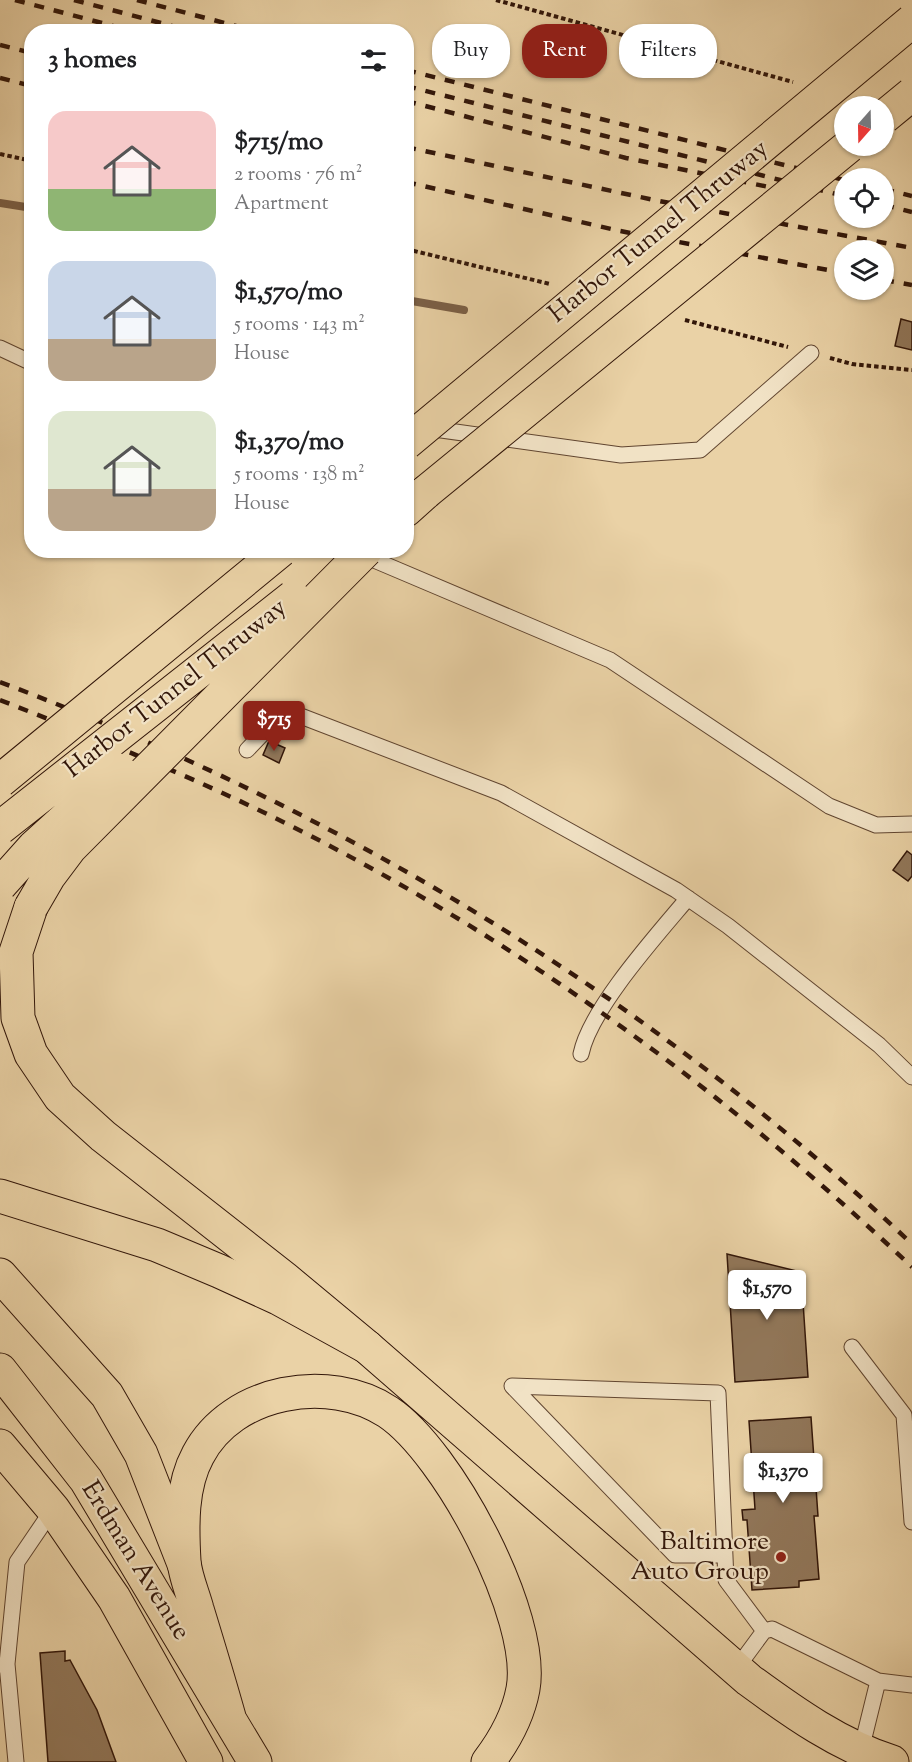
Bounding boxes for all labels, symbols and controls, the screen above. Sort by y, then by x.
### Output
chip: Buy [432,24,510,78]
chip: Rent [522,24,607,78]
chip: Filters [619,24,717,78]
text: 3 homes [48,42,137,79]
icon: filters [357,44,390,77]
north arrow [834,96,894,156]
map controls [834,96,894,300]
text: $715/mo [234,124,323,161]
street label: Harbor Tunnel Thruway [541,131,777,332]
icon: home [96,135,168,207]
text: 2 rooms · 76 m² [234,161,362,190]
button: locate [834,168,894,228]
text: Apartment [234,190,329,219]
button: layers [834,240,894,300]
text: $1,570/mo [234,274,343,311]
icon: home [96,285,168,357]
text: 5 rooms · 143 m² [234,311,365,340]
text: House [234,340,289,369]
text: $1,370/mo [234,424,344,461]
icon: home [96,435,168,507]
text: 5 rooms · 138 m² [234,461,365,490]
text: House [234,490,289,519]
street label: Harbor Tunnel Thruway [57,590,295,788]
pin: $715 [238,701,310,752]
text: $715 [257,706,291,735]
pin: $1,570 [718,1270,816,1321]
text: $1,570 [742,1275,792,1304]
pin: $1,370 [734,1453,832,1504]
text: $1,370 [758,1458,808,1487]
street label: Erdman Avenue [71,1474,199,1648]
place label: Baltimore Auto Group [630,1524,769,1591]
marker: Baltimore Auto Group [774,1550,788,1564]

